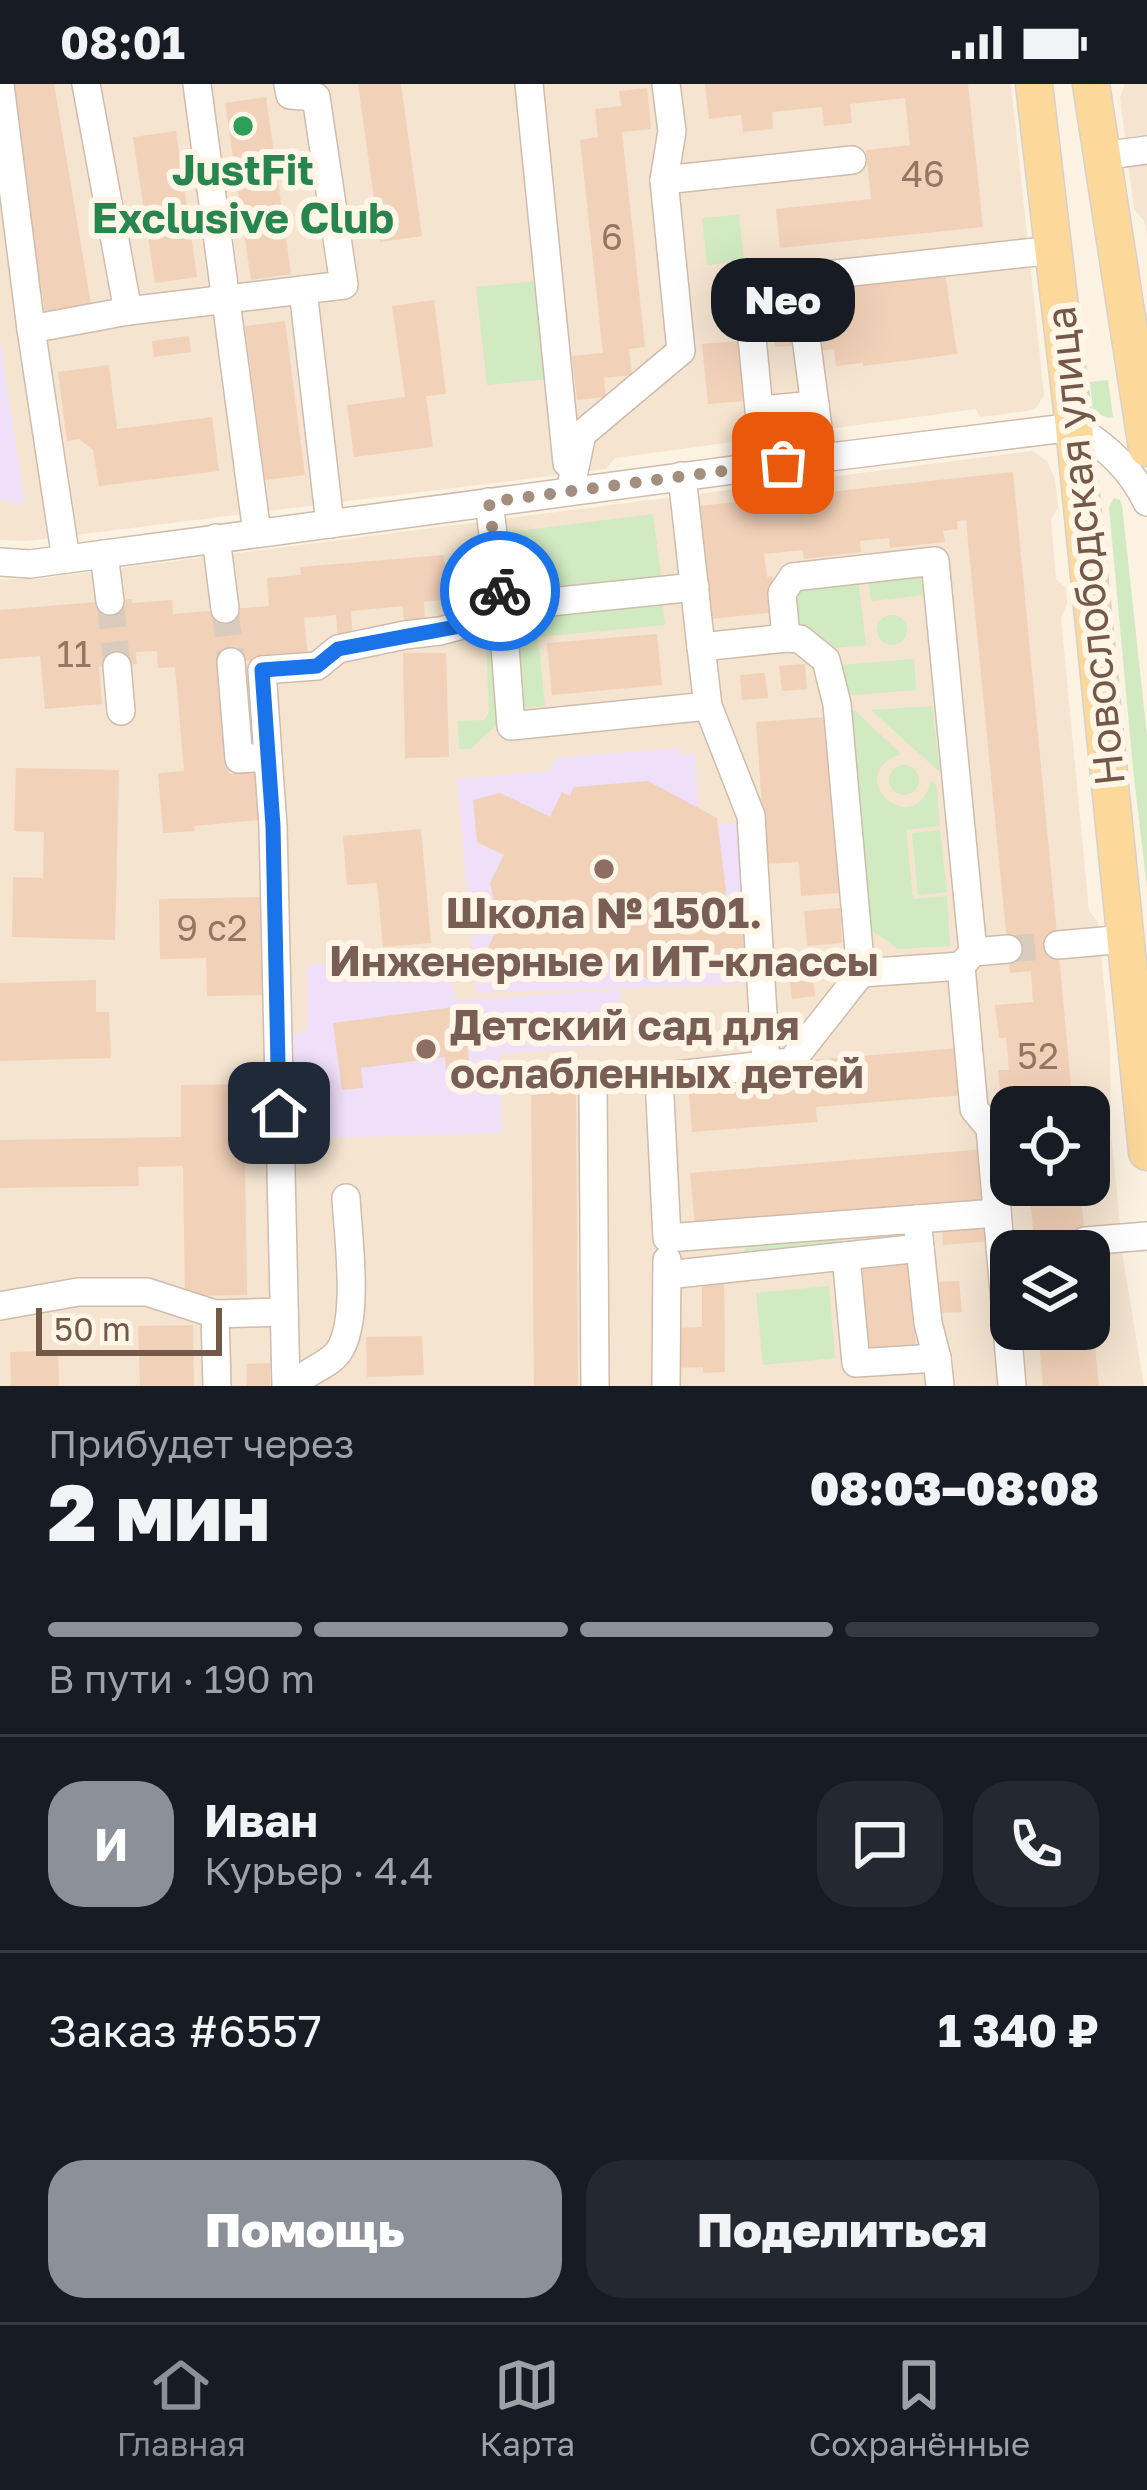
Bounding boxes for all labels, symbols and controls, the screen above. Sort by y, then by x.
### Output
text: 08:01 [60,15,185,69]
marker: JustFit Exclusive Club [230,113,256,139]
place label: JustFit Exclusive Club [92,144,394,242]
house number: 46 [901,152,945,195]
house number: 6 [601,215,623,258]
callout: Neo [711,259,855,343]
text: Neo [745,276,821,323]
street label: Новослободская улица [1034,304,1134,788]
pin [732,412,834,514]
icon: bag [750,430,816,496]
courier [440,531,560,651]
icon: bike [467,558,533,624]
house number: 11 [57,632,91,675]
marker: Школа № 1501. Инженерные и ИТ-классы [591,856,617,882]
place label: Школа № 1501. Инженерные и ИТ-классы [329,887,879,985]
house number: 9 с2 [176,906,248,949]
place label: Детский сад для ослабленных детей [450,999,864,1097]
house number: 52 [1017,1034,1059,1077]
marker: Детский сад для ослабленных детей [413,1036,439,1062]
pin [228,1062,330,1164]
icon: home [246,1080,312,1146]
map controls [990,1086,1110,1350]
button: locate [990,1086,1110,1206]
button: layers [990,1230,1110,1350]
scale bar [36,1302,222,1355]
text: 50 m [54,1309,131,1348]
text: Прибудет через [48,1420,354,1467]
text: 08:03–08:08 [810,1461,1099,1515]
text: 2 мин [48,1465,270,1558]
text: В пути · 190 m [48,1655,315,1702]
button: chat [817,1781,943,1907]
button: phone [973,1781,1099,1907]
text: Иван [204,1793,318,1847]
text: И [94,1817,128,1871]
text: Курьер · 4.4 [204,1847,434,1894]
text: Заказ #6557 [48,2003,322,2057]
text: 1 340 ₽ [938,2003,1099,2057]
button: Помощь [48,2160,562,2298]
button: Поделиться [586,2160,1099,2298]
tab: Главная [117,2352,246,2463]
tab: Карта [480,2352,575,2463]
tab: Сохранённые [809,2352,1030,2463]

